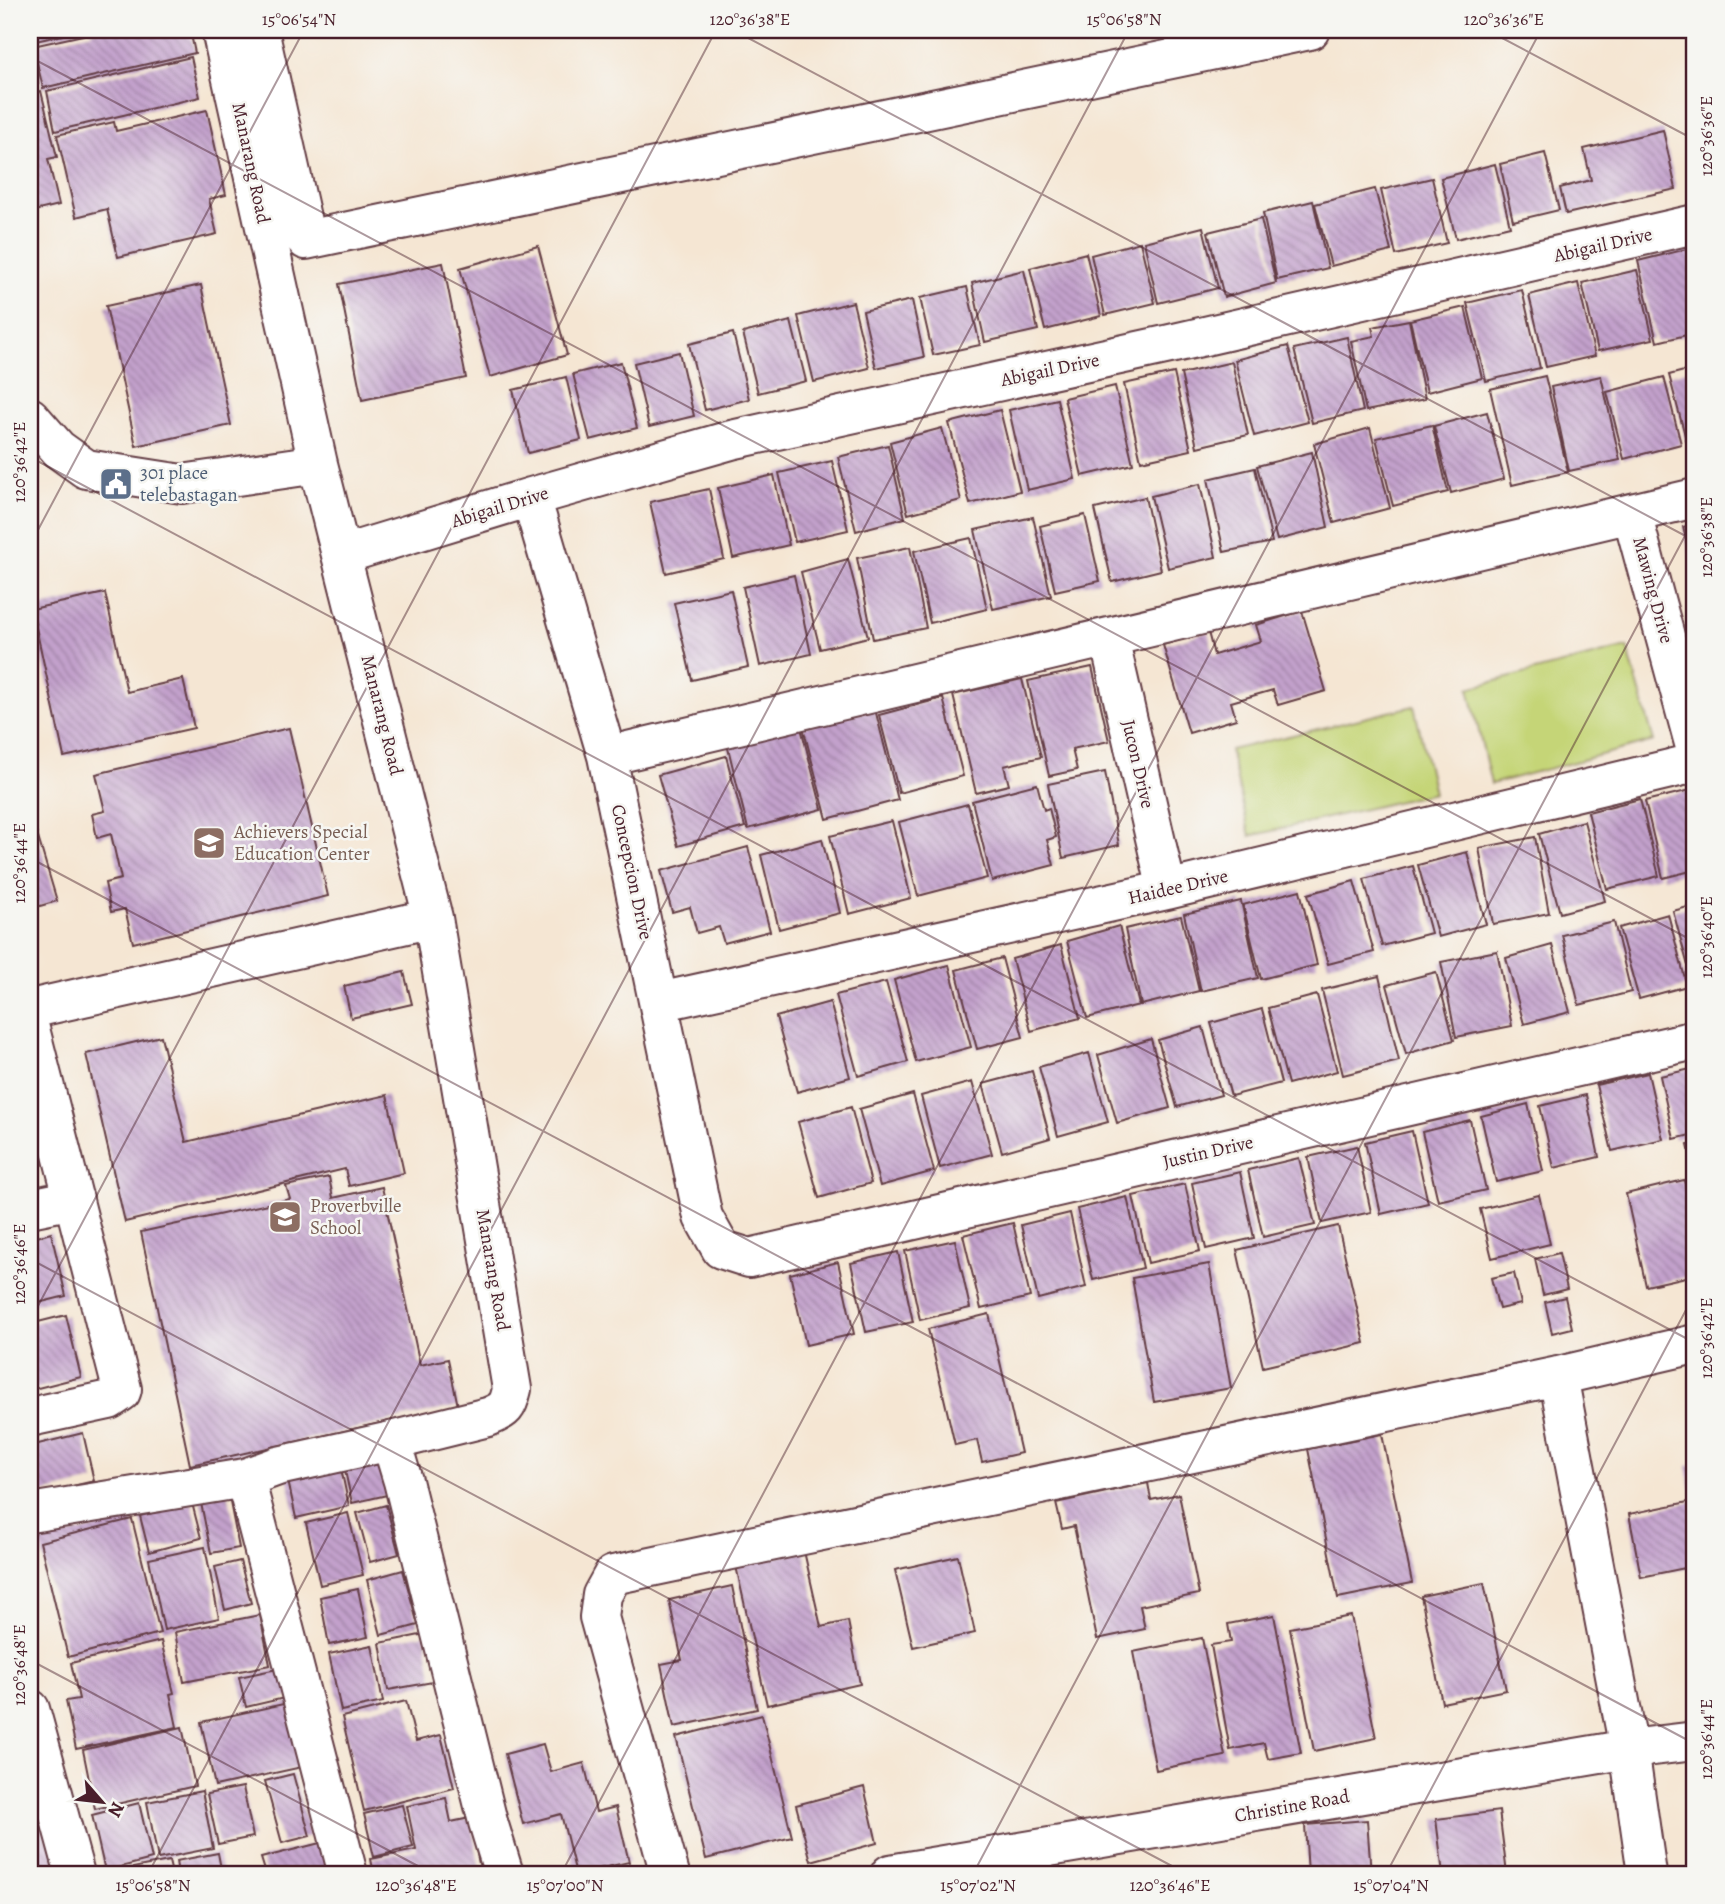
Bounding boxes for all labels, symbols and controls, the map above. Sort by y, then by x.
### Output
text: 15°06'54"N [262,7,336,31]
text: 120°36'38"E [710,7,790,31]
text: 15°06'58"N [1086,7,1162,31]
text: 120°36'36"E [1464,7,1544,31]
text: 120°36'36"E [1694,96,1718,176]
street label: Manarang Road [225,100,277,227]
street label: Abigail Drive [1550,221,1655,269]
street label: Abigail Drive [997,347,1102,393]
text: 120°36'42"E [7,421,31,503]
place label: 301 place telebastagan [140,460,238,508]
public building icon: 301 place telebastagan [97,465,135,503]
street label: Abigail Drive [447,480,552,534]
text: 120°36'38"E [1694,497,1718,577]
street label: Mawing Drive [1626,534,1680,646]
street label: Manarang Road [354,652,410,779]
street label: Jucon Drive [1115,717,1161,811]
street label: Concepcion Drive [605,802,659,942]
place label: Achievers Special Education Center [233,819,370,867]
text: 120°36'44"E [7,822,31,904]
school or university icon: Achievers Special Education Center [190,824,228,862]
street label: Haidee Drive [1125,863,1231,911]
text: 120°36'40"E [1694,896,1718,978]
street label: Justin Drive [1160,1129,1256,1175]
place label: Proverbville School [310,1193,401,1241]
school or university icon: Proverbville School [266,1198,304,1236]
street label: Manarang Road [469,1207,517,1334]
text: 120°36'46"E [7,1223,31,1305]
text: 120°36'42"E [1694,1297,1718,1379]
text: 120°36'48"E [7,1624,31,1706]
text: 120°36'44"E [1694,1698,1718,1780]
north arrow [66,1768,136,1838]
street label: Christine Road [1233,1783,1352,1829]
text: N [101,1797,131,1822]
text: 15°06'58"N [115,1873,191,1897]
text: 120°36'48"E [375,1873,457,1897]
text: 15°07'00"N [526,1873,604,1897]
text: 15°07'02"N [940,1873,1016,1897]
text: 120°36'46"E [1129,1873,1211,1897]
text: 15°07'04"N [1353,1873,1429,1897]

